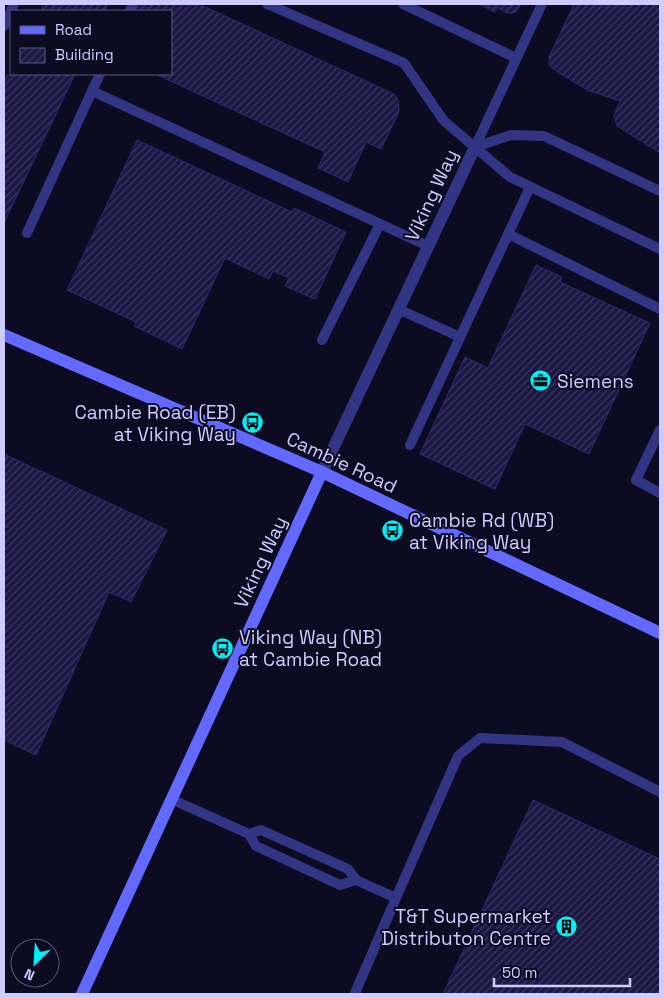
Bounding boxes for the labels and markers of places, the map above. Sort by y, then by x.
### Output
office icon: Siemens [529,369,553,393]
place label: Siemens [557,369,634,394]
place label: Cambie Road (EB) at Viking Way [74,400,236,447]
bus stop icon: Cambie Road (EB) at Viking Way [240,411,264,435]
place label: Cambie Rd (WB) at Viking Way [409,508,554,555]
bus stop icon: Cambie Rd (WB) at Viking Way [381,519,405,543]
place label: Viking Way (NB) at Cambie Road [239,625,382,672]
bus stop icon: Viking Way (NB) at Cambie Road [211,636,235,660]
place label: T&T Supermarket Distributon Centre [381,904,551,951]
building icon: T&T Supermarket Distributon Centre [555,915,579,939]

